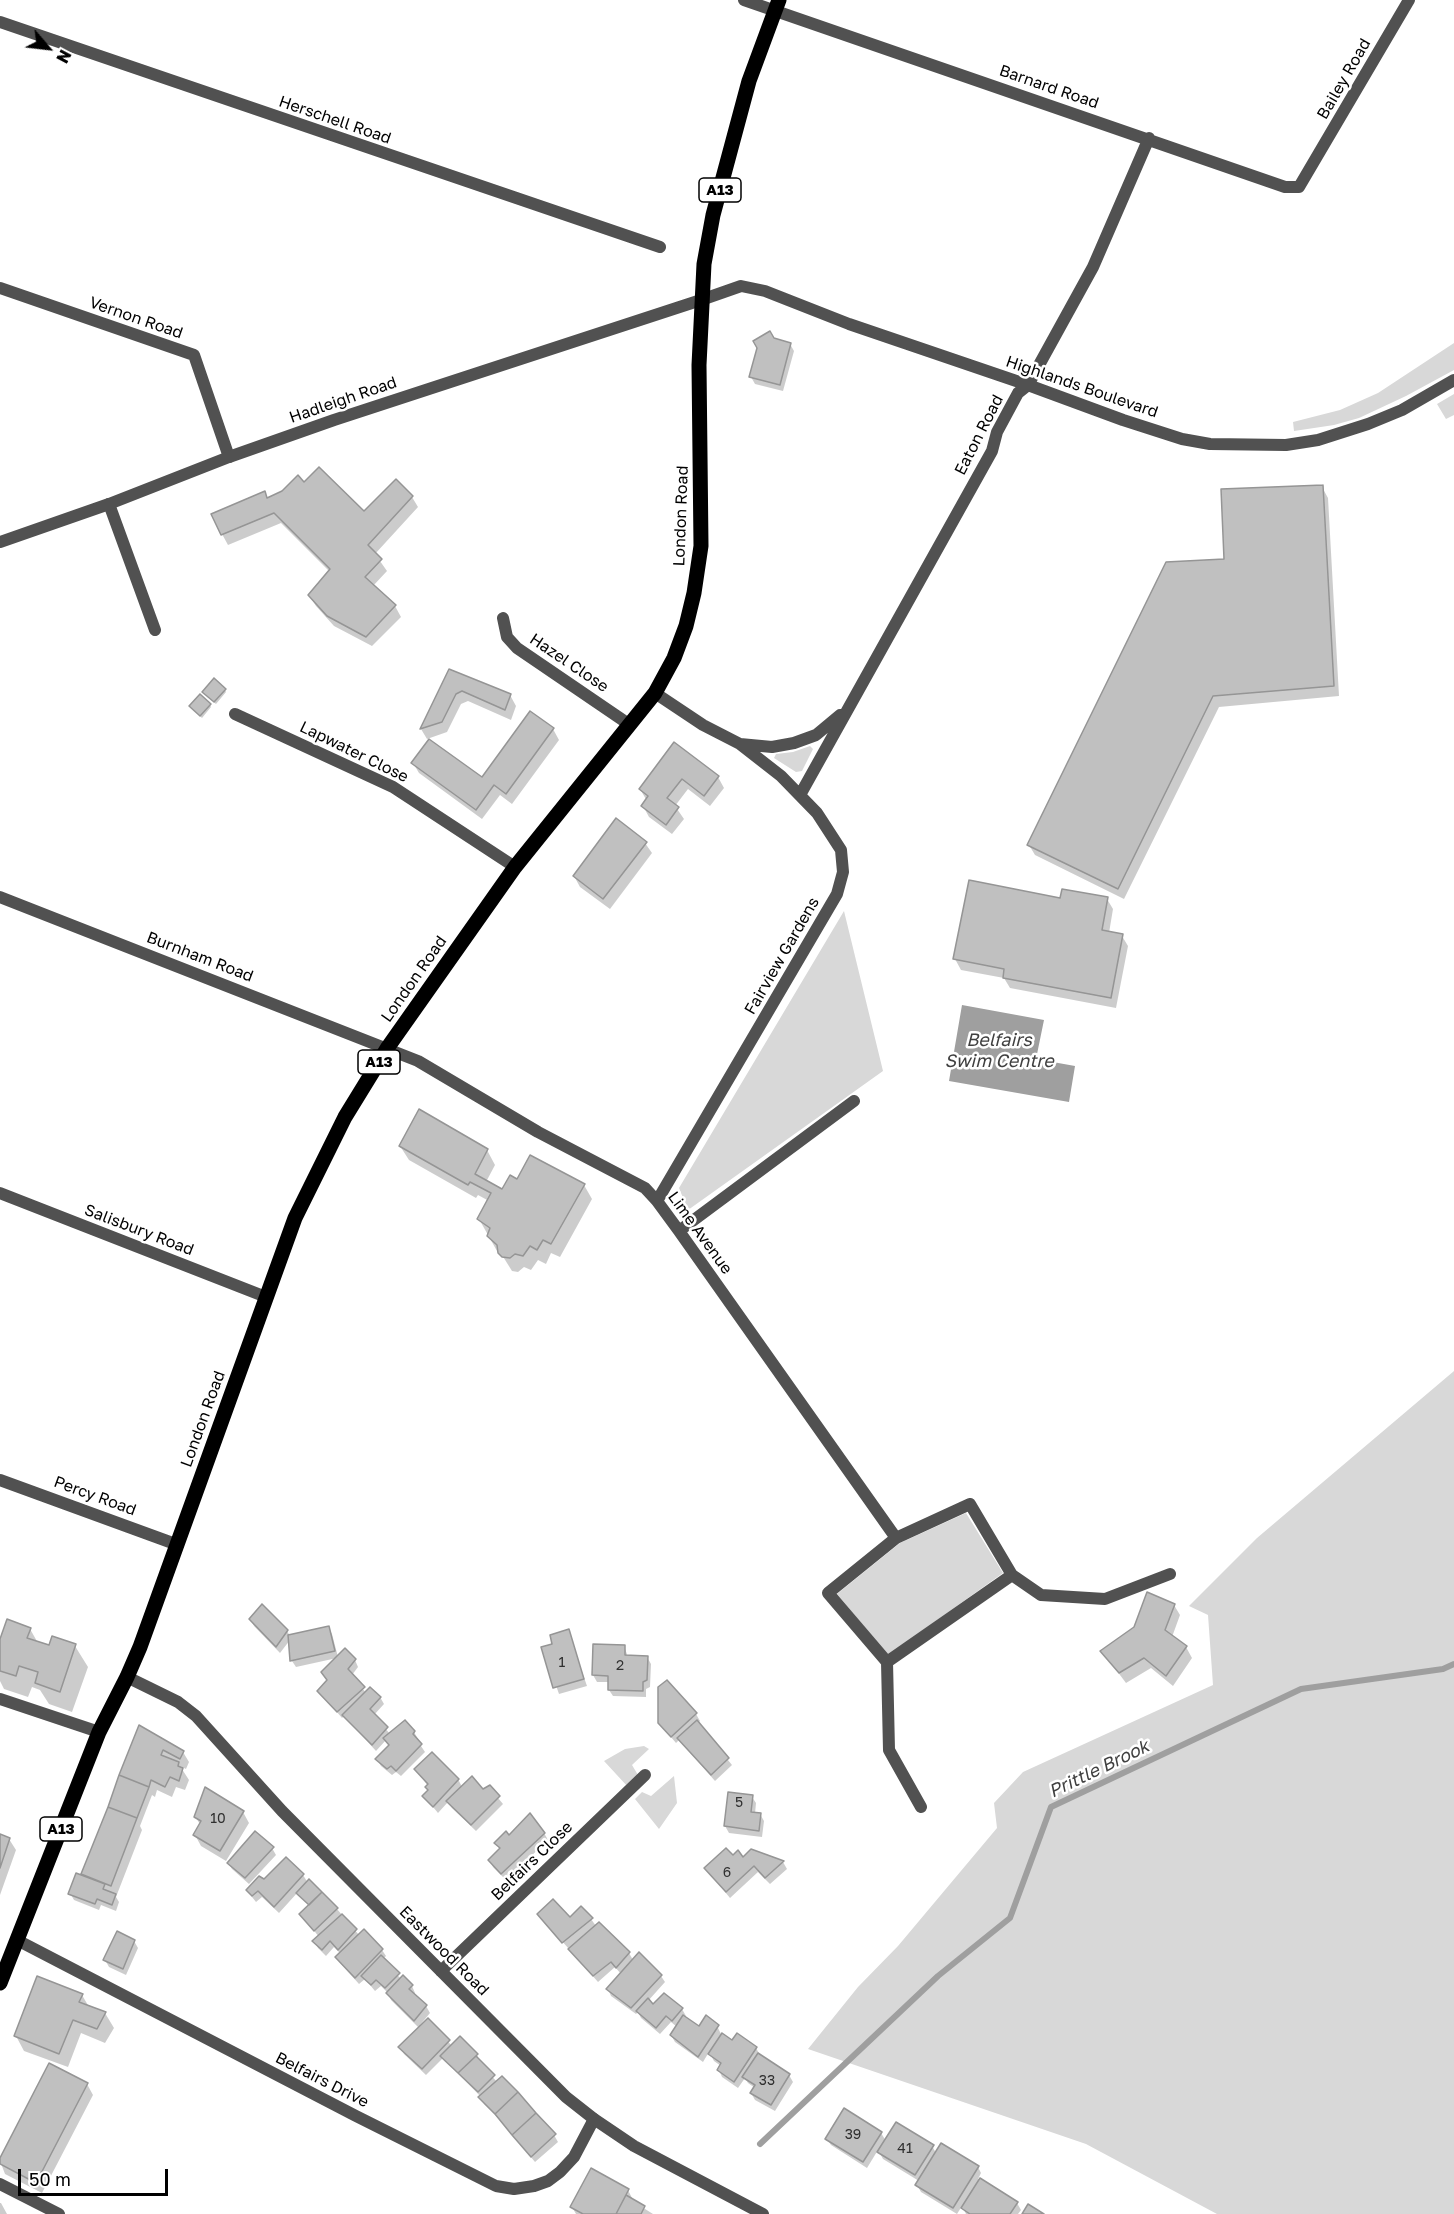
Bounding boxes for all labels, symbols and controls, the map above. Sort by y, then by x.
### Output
north arrow [18,18,78,78]
street label: Bailey Road [1313,35,1375,123]
text: N [52,46,76,67]
street label: Barnard Road [997,61,1101,113]
street label: Herschell Road [276,92,394,148]
road number: A13 [699,178,741,202]
street label: Vernon Road [87,293,185,343]
street label: Highlands Boulevard [1003,352,1161,422]
street label: Hadleigh Road [287,373,399,427]
street label: Eaton Road [951,392,1007,478]
street label: London Road [670,465,692,567]
street label: Hazel Close [526,630,612,696]
street label: Lapwater Close [296,717,412,787]
street label: Fairview Gardens [741,894,823,1018]
street label: Burnham Road [144,928,256,986]
street label: London Road [377,932,451,1026]
water label: Belfairs Swim Centre [944,1029,1054,1072]
road number: A13 [358,1050,400,1074]
street label: Lime Avenue [664,1188,736,1278]
street label: Salisbury Road [82,1200,196,1260]
street label: London Road [177,1368,229,1470]
street label: Percy Road [51,1472,139,1520]
house number: 1 [559,1655,565,1671]
house number: 2 [616,1658,624,1674]
water label: Prittle Brook [1045,1735,1153,1803]
house number: 5 [735,1795,743,1811]
house number: 10 [210,1811,226,1827]
road number: A13 [40,1817,82,1841]
street label: Belfairs Close [487,1817,577,1905]
house number: 6 [723,1865,731,1881]
street label: Eastwood Road [395,1902,493,2000]
street label: Belfairs Drive [272,2048,372,2112]
house number: 33 [759,2073,775,2089]
house number: 39 [845,2127,861,2143]
house number: 41 [897,2141,913,2157]
scale bar [21,2157,171,2195]
text: 50 m [29,2168,71,2190]

